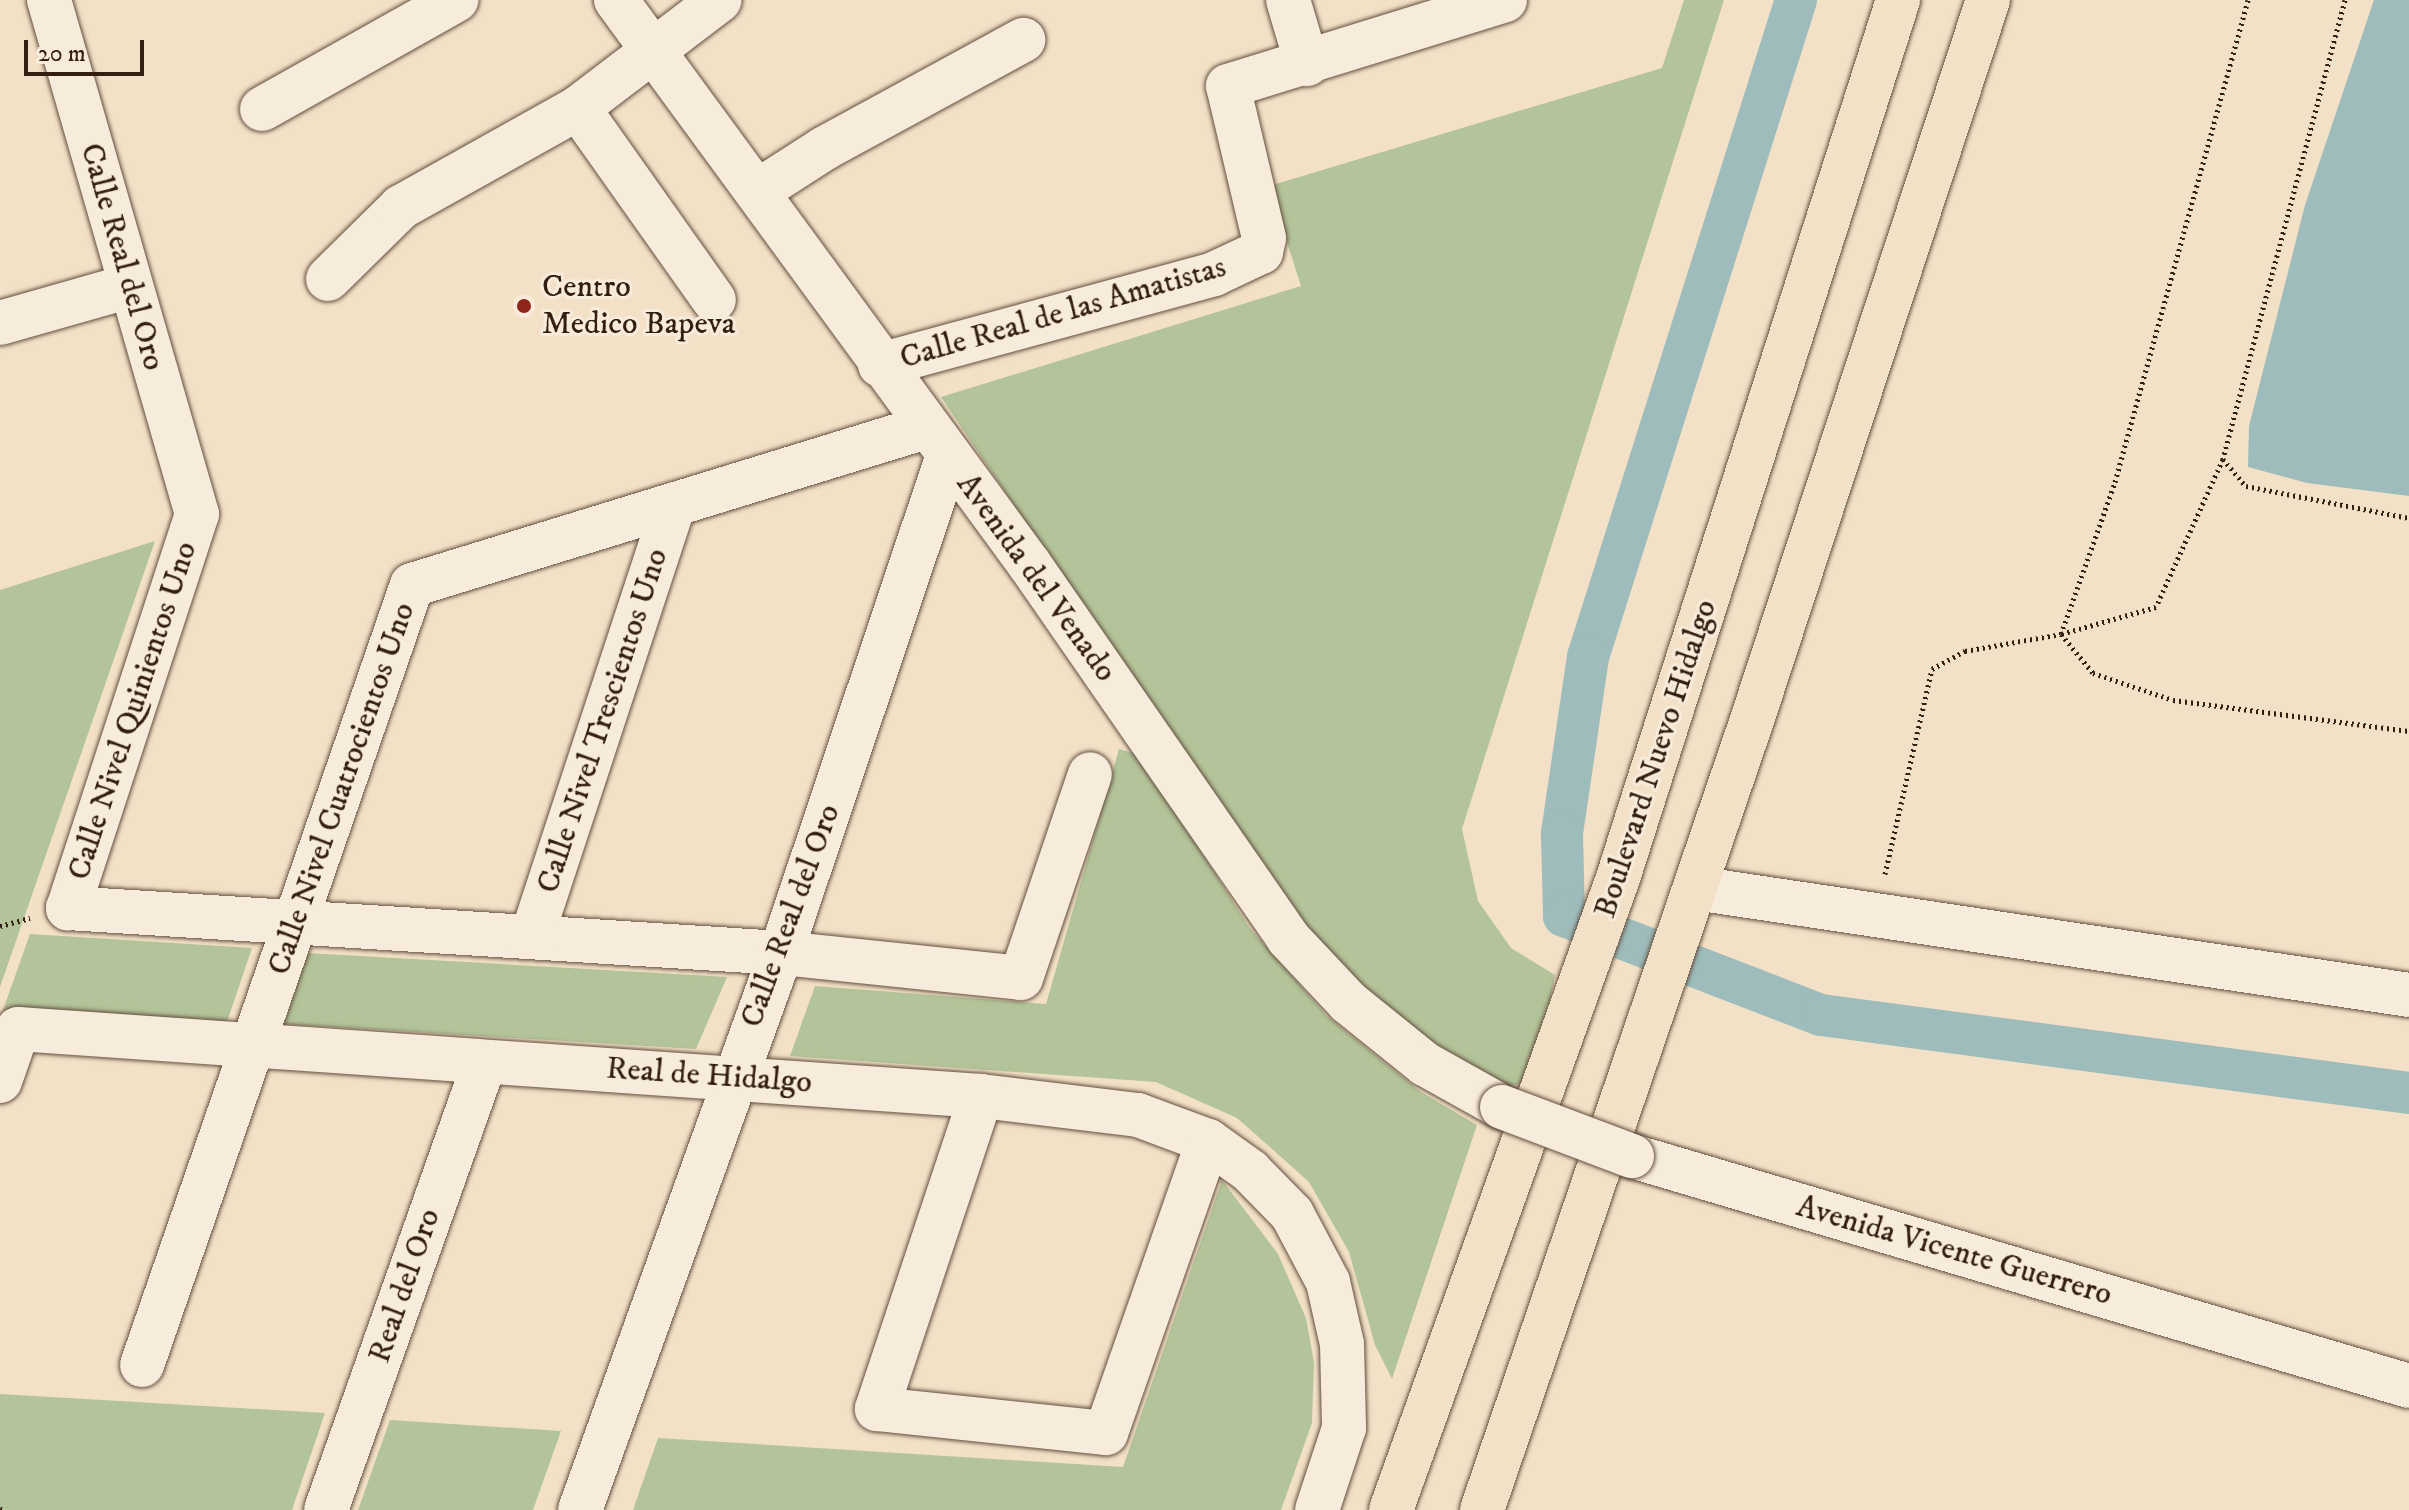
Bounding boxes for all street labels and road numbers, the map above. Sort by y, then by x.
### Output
street label: Calle Real del Oro [71,139,173,375]
street label: Calle Real de las Amatistas [896,248,1230,378]
street label: Avenida del Venado [948,467,1124,689]
street label: Calle Nivel Quinientos Uno [60,537,206,885]
street label: Calle Nivel Trescientos Uno [529,544,677,898]
street label: Boulevard Nuevo Hidalgo [1586,595,1726,923]
street label: Calle Nivel Cuatrocientos Uno [260,598,424,980]
street label: Calle Real del Oro [733,799,849,1033]
street label: Real de Hidalgo [605,1050,813,1102]
street label: Avenida Vicente Guerrero [1792,1188,2116,1314]
street label: Real del Oro [361,1204,449,1368]

